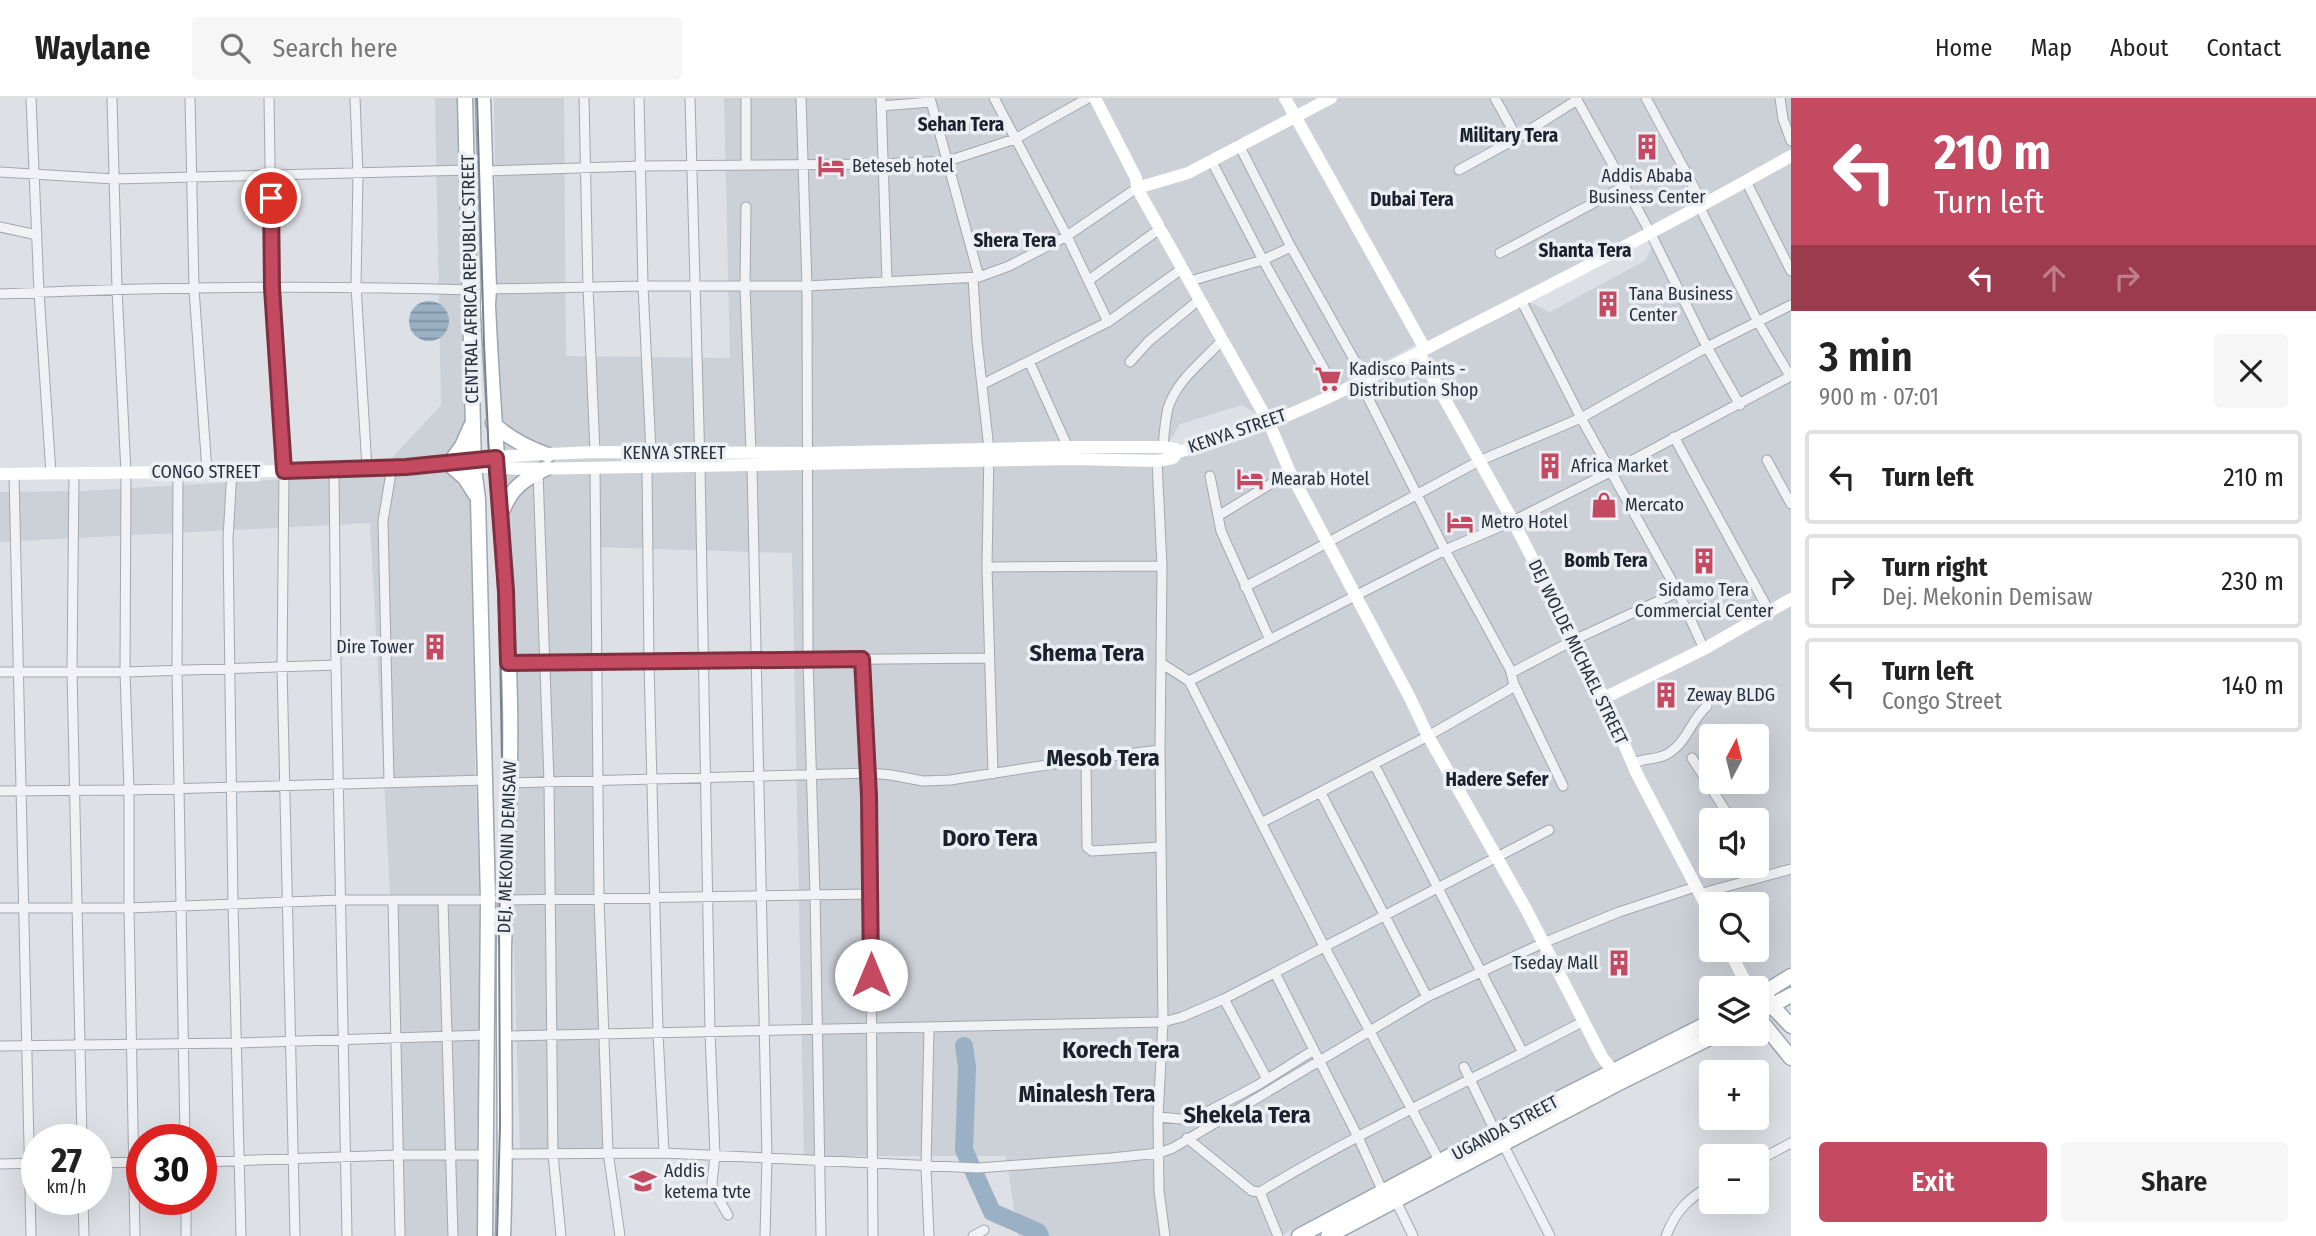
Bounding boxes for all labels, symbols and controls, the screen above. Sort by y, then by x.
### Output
search box [192,17,682,80]
text: Waylane [35,28,150,68]
icon: search [216,29,254,67]
text: Search here [272,33,398,64]
text: Home [1935,34,1992,62]
text: Map [2030,34,2072,62]
text: About [2110,34,2168,62]
text: Contact [2206,34,2281,62]
district label: Sehan Tera [918,113,1004,136]
text: 210 m [1934,123,2051,182]
district label: Military Tera [1460,124,1558,147]
icon: left [1819,126,1910,217]
building icon: Addis Ababa Business Center [1632,132,1662,162]
hotel icon: Beteseb hotel [816,151,846,181]
street label: CENTRAL AFRICA REPUBLIC STREET [457,154,483,404]
place label: Beteseb hotel [852,155,954,177]
place label: Addis Ababa Business Center [1588,165,1706,208]
pin [241,168,301,228]
icon: arrive [252,179,290,217]
text: Turn left [1934,183,2044,221]
district label: Dubai Tera [1370,188,1454,211]
district label: Shera Tera [974,229,1057,252]
district label: Shanta Tera [1539,239,1631,262]
icon: left [1962,259,2000,297]
icon: ahead [2035,259,2073,297]
icon: right [2108,259,2146,297]
place label: Tana Business Center [1629,283,1733,326]
building icon: Tana Business Center [1593,289,1623,319]
text: 3 min [1819,332,1913,382]
button: close [2214,334,2288,408]
place label: Kadisco Paints - Distribution Shop [1349,358,1478,401]
supermarket icon: Kadisco Paints - Distribution Shop [1313,364,1343,394]
text: 900 m · 07:01 [1819,383,1939,411]
street label: KENYA STREET [1185,404,1290,458]
street label: KENYA STREET [623,442,726,464]
building icon: Africa Market [1535,451,1565,481]
place label: Africa Market [1571,455,1668,477]
icon: left [1823,458,1861,496]
street label: CONGO STREET [152,461,261,483]
text: Turn left [1882,462,1974,493]
text: 210 m [2223,462,2284,493]
hotel icon: Mearab Hotel [1235,464,1265,494]
place label: Mearab Hotel [1271,468,1370,490]
shop icon: Mercato [1589,490,1619,520]
place label: Mercato [1625,494,1684,516]
hotel icon: Metro Hotel [1445,507,1475,537]
place label: Metro Hotel [1481,511,1568,533]
building icon: Sidamo Tera Commercial Center [1689,546,1719,576]
district label: Bomb Tera [1564,549,1648,572]
text: Turn right [1882,552,1988,583]
street label: DEJ WOLDE MICHAEL STREET [1524,556,1633,749]
icon: right [1823,562,1861,600]
text: 230 m [2221,566,2284,597]
place label: Sidamo Tera Commercial Center [1635,579,1774,622]
text: Dej. Mekonin Demisaw [1882,583,2093,611]
building icon: Dire Tower [420,632,450,662]
place label: Dire Tower [336,636,415,658]
district label: Shema Tera [1029,639,1145,667]
text: Turn left [1882,656,1974,687]
icon: left [1823,666,1861,704]
text: 140 m [2222,670,2284,701]
building icon: Zeway BLDG [1651,680,1681,710]
place label: Zeway BLDG [1687,684,1775,706]
text: Congo Street [1882,687,2002,715]
north arrow [1699,724,1769,794]
map controls [1699,724,1769,1214]
district label: Mesob Tera [1046,744,1160,772]
street label: DEJ. MEKONIN DEMISAW [493,760,521,934]
district label: Hadere Sefer [1445,768,1550,791]
button: sound [1699,808,1769,878]
district label: Doro Tera [942,824,1038,852]
button: search [1699,892,1769,962]
position arrow [834,938,908,1012]
building icon: Tseday Mall [1604,948,1634,978]
place label: Tseday Mall [1513,952,1598,974]
button: layers [1699,976,1769,1046]
district label: Korech Tera [1062,1036,1180,1064]
button: + [1699,1060,1769,1130]
district label: Minalesh Tera [1018,1080,1156,1108]
street label: UGANDA STREET [1448,1090,1562,1165]
district label: Shekela Tera [1183,1101,1311,1129]
speed limit sign: 30 [126,1124,217,1215]
text: 27 [51,1139,82,1181]
button: Exit [1819,1142,2047,1222]
button: Share [2061,1142,2288,1222]
button: − [1699,1144,1769,1214]
place label: Addis ketema tvte [664,1160,751,1203]
school or university icon: Addis ketema tvte [628,1166,658,1196]
text: km/h [46,1176,87,1198]

